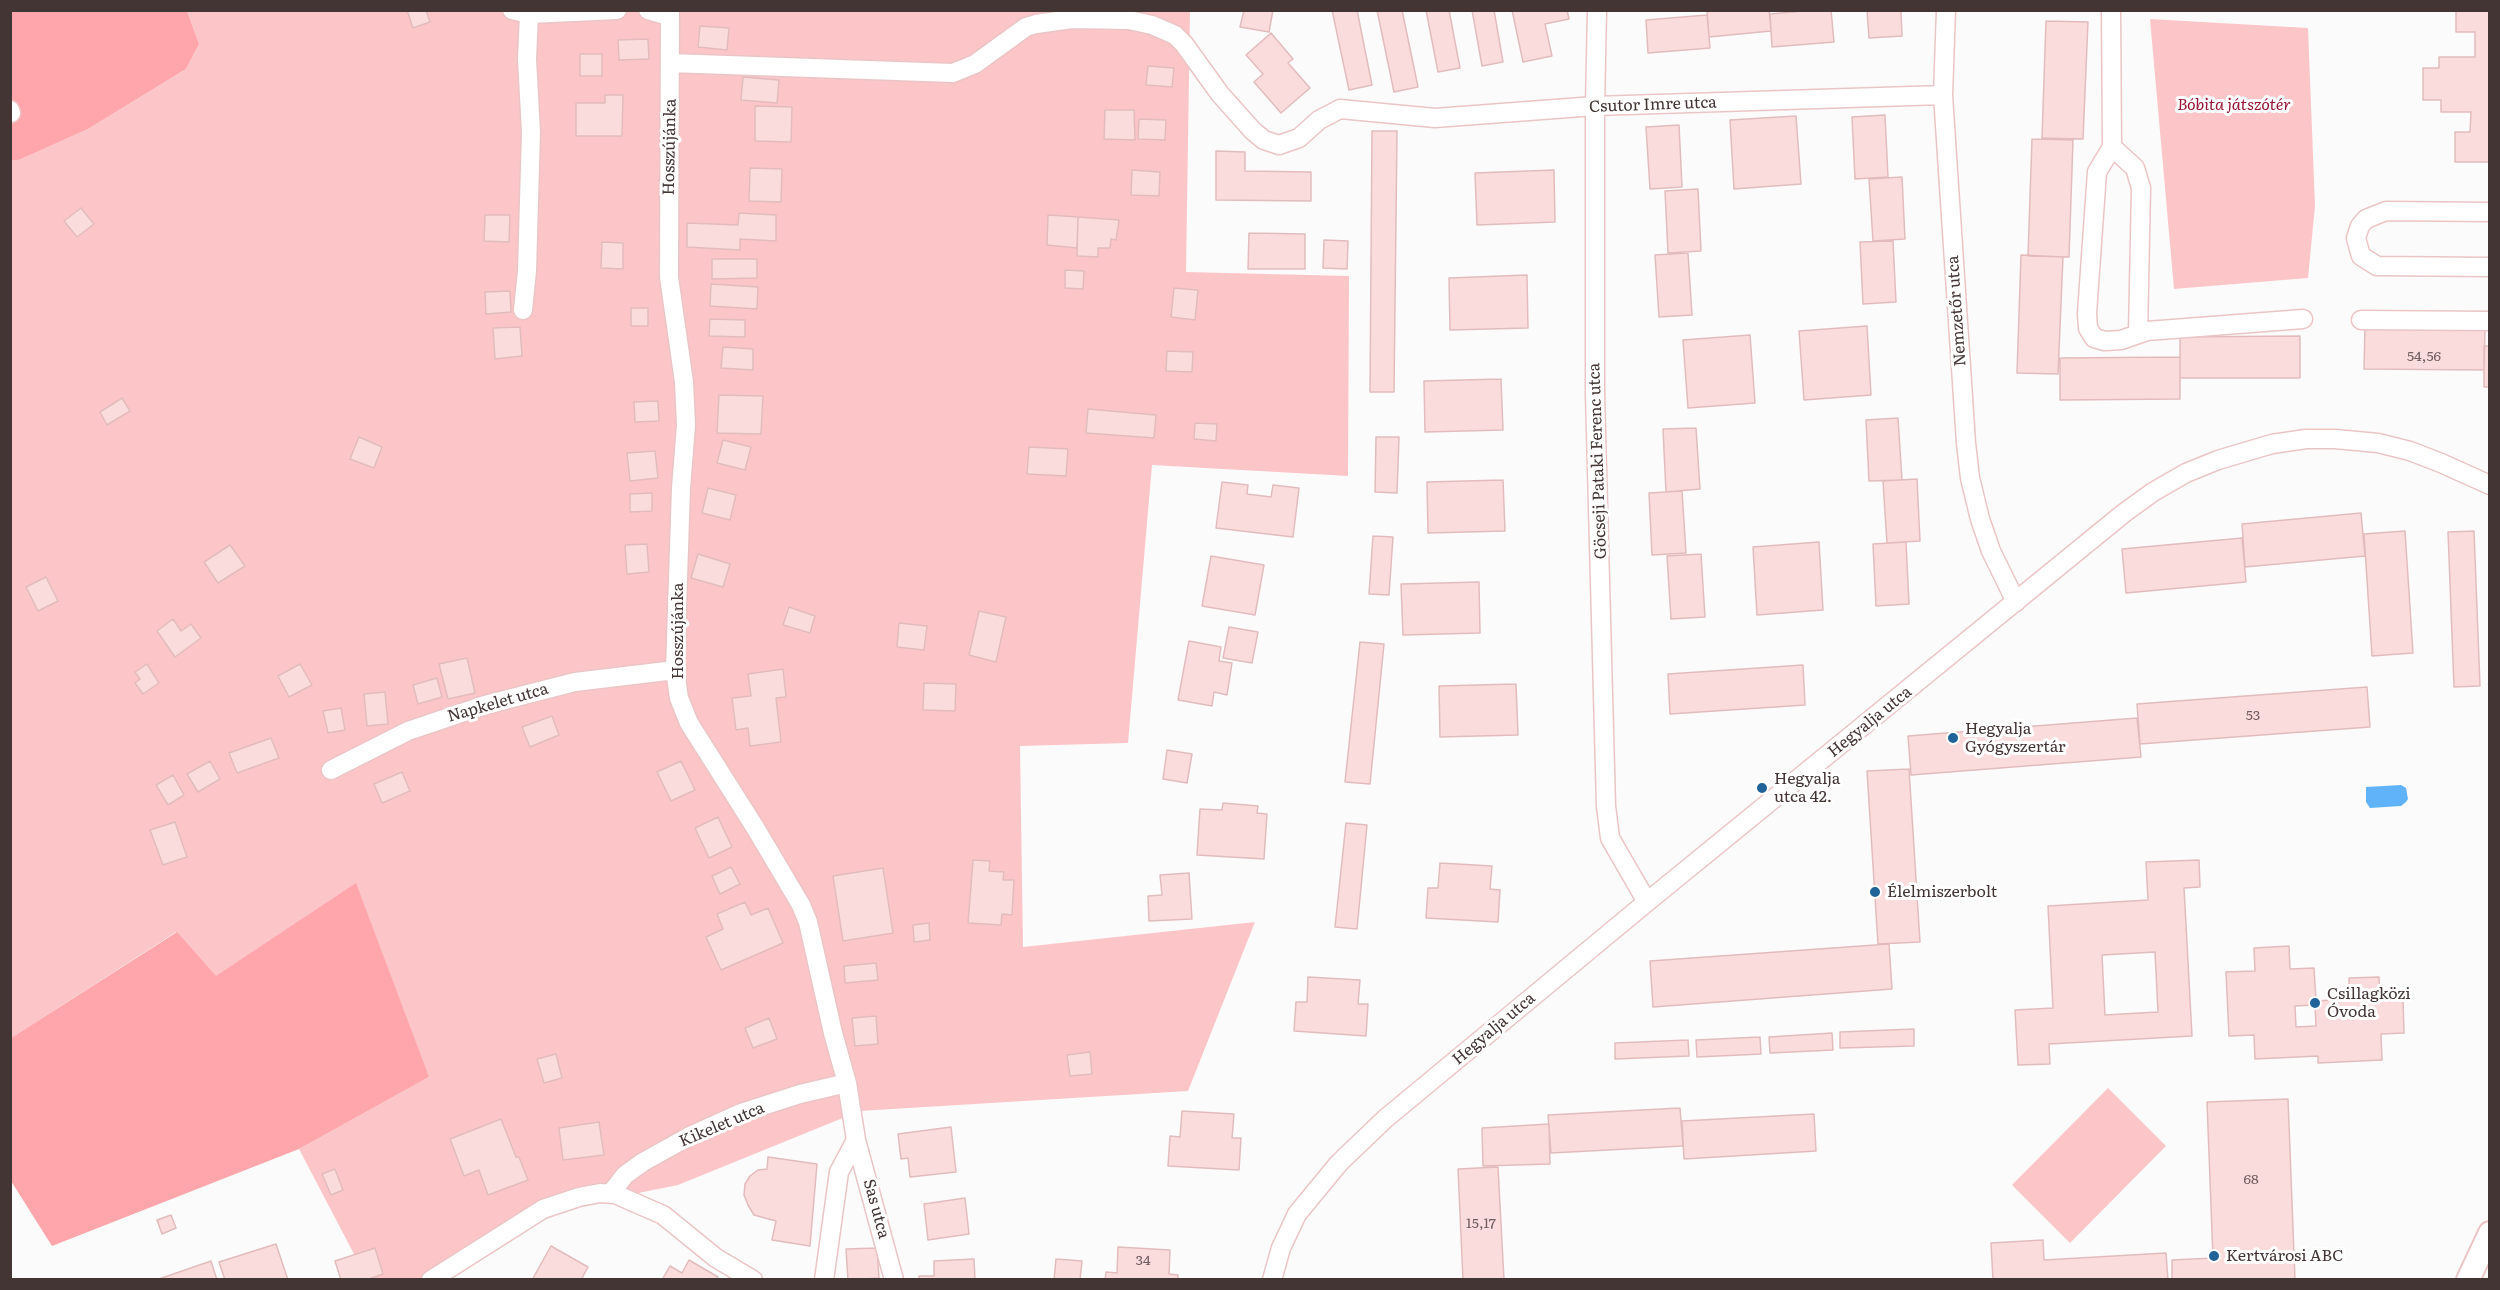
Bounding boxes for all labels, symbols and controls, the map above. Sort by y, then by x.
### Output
street label: Csutor Imre utca [1589,93,1717,117]
park label: Bóbita játszótér [2177,95,2291,115]
street label: Hosszújánka [660,98,680,196]
street label: Nemzetőr utca [1944,255,1970,367]
house number: 54,56 [2407,349,2441,365]
street label: Göcseji Pataki Ferenc utca [1585,362,1611,560]
street label: Hosszújánka [668,583,688,679]
street label: Napkelet utca [445,679,551,727]
street label: Hegyalja utca [1824,682,1916,762]
house number: 53 [2246,708,2260,724]
place label: Hegyalja Gyógyszertár [1965,719,2066,757]
marker: Hegyalja Gyógyszertár [1946,731,1960,745]
place label: Hegyalja utca 42. [1774,769,1840,807]
marker: Hegyalja utca 42. [1755,781,1769,795]
place label: Élelmiszerbolt [1887,882,1997,902]
marker: Élelmiszerbolt [1868,885,1882,899]
place label: Csillagközi Óvoda [2327,984,2411,1022]
street label: Hegyalja utca [1449,989,1539,1069]
marker: Csillagközi Óvoda [2308,996,2322,1010]
street label: Kikelet utca [677,1098,767,1152]
house number: 68 [2243,1172,2259,1188]
street label: Sas utca [859,1177,893,1241]
house number: 15,17 [1466,1216,1496,1232]
place label: Kertvárosi ABC [2226,1246,2343,1266]
marker: Kertvárosi ABC [2207,1249,2221,1263]
house number: 34 [1135,1253,1151,1269]

